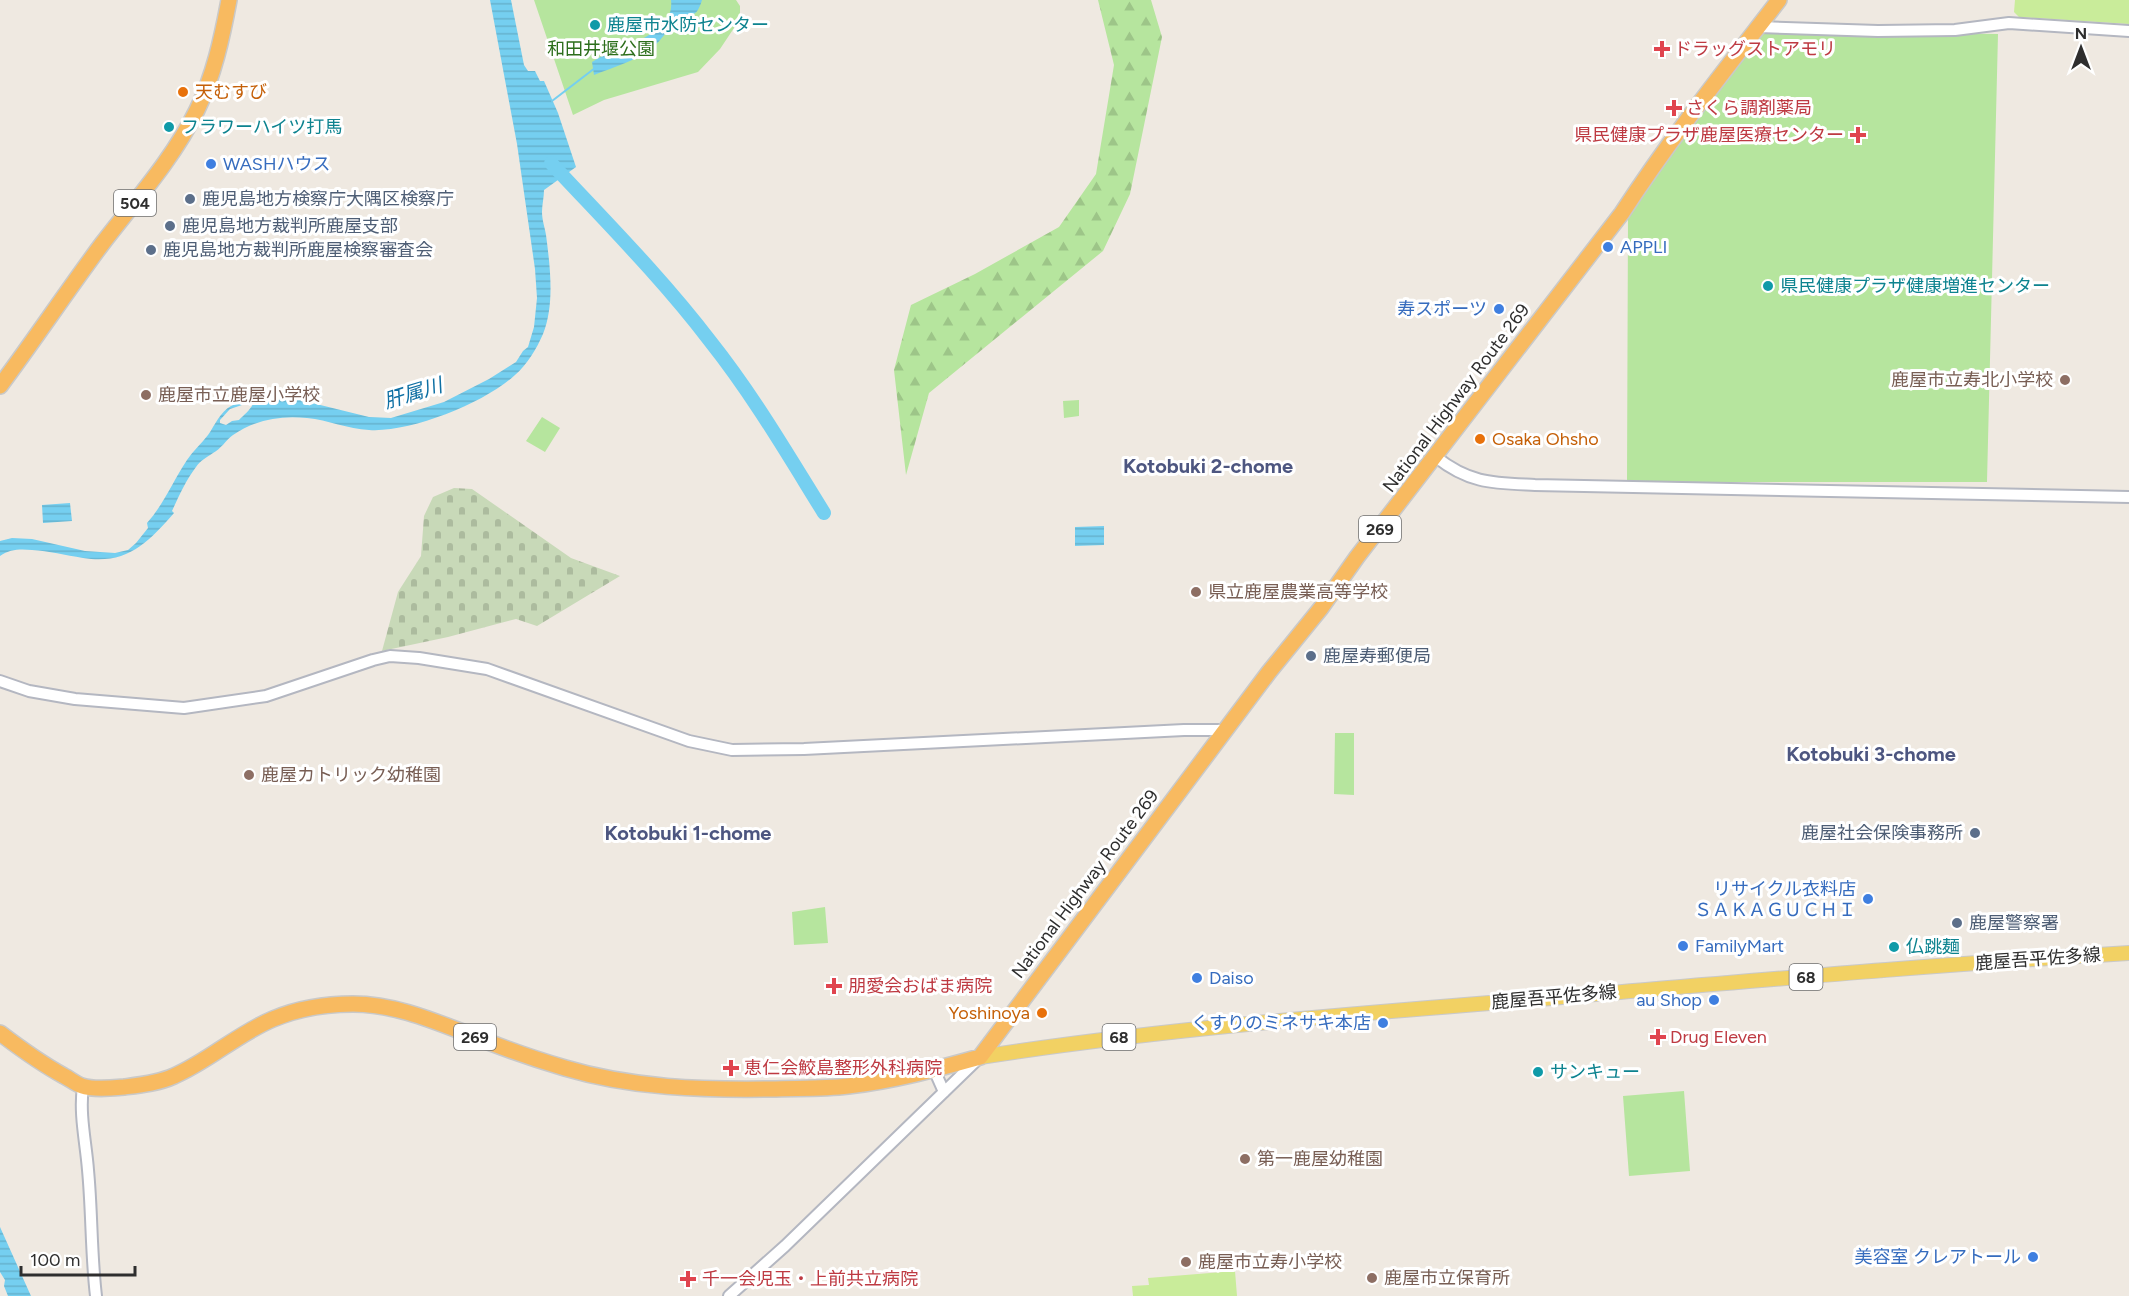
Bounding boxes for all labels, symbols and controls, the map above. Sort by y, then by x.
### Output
place label: 鹿屋市水防センター [607,14,769,36]
marker: 鹿屋市水防センター [588,18,602,32]
north arrow [2051,18,2111,78]
text: N [2075,24,2087,43]
park label: 和田井堰公園 [547,38,655,60]
place label: ドラッグストアモリ [1674,38,1836,60]
marker: ドラッグストアモリ [1655,42,1669,56]
place label: 天むすび [195,81,267,103]
marker: 天むすび [176,85,190,99]
place label: さくら調剤薬局 [1686,97,1812,119]
marker: さくら調剤薬局 [1667,101,1681,115]
place label: フラワーハイツ打馬 [181,116,342,138]
marker: フラワーハイツ打馬 [162,120,176,134]
place label: 県民健康プラザ鹿屋医療センター [1574,124,1844,146]
marker: 県民健康プラザ鹿屋医療センター [1849,126,1867,144]
place label: WASHハウス [223,153,330,175]
marker: WASHハウス [204,157,218,171]
place label: 鹿児島地方検察庁大隅区検察庁 [202,188,454,210]
road number: 504 [114,190,156,216]
marker: 鹿児島地方検察庁大隅区検察庁 [183,192,197,206]
place label: 鹿児島地方裁判所鹿屋支部 [182,215,398,237]
marker: 鹿児島地方裁判所鹿屋支部 [163,219,177,233]
place label: APPLI [1620,236,1667,258]
place label: 鹿児島地方裁判所鹿屋検察審査会 [163,239,433,261]
marker: APPLI [1601,240,1615,254]
marker: 鹿児島地方裁判所鹿屋検察審査会 [144,243,158,257]
place label: 県民健康プラザ健康増進センター [1780,275,2050,297]
marker: 県民健康プラザ健康増進センター [1761,279,1775,293]
place label: 寿スポーツ [1397,298,1487,320]
street label: National Highway Route 269 [1378,299,1534,497]
marker: 寿スポーツ [1492,302,1506,316]
place label: 鹿屋市立寿北小学校 [1891,369,2053,391]
water label: 肝属川 [381,372,447,413]
marker: 鹿屋市立寿北小学校 [2058,373,2072,387]
place label: 鹿屋市立鹿屋小学校 [158,384,320,406]
marker: 鹿屋市立鹿屋小学校 [139,388,153,402]
place label: Osaka Ohsho [1492,428,1599,450]
marker: Osaka Ohsho [1473,432,1487,446]
district label: Kotobuki 2-chome [1123,454,1293,478]
road number: 269 [1359,516,1401,542]
place label: 県立鹿屋農業高等学校 [1208,581,1388,603]
marker: 県立鹿屋農業高等学校 [1189,585,1203,599]
place label: 鹿屋寿郵便局 [1323,645,1431,667]
marker: 鹿屋寿郵便局 [1304,649,1318,663]
district label: Kotobuki 3-chome [1786,742,1956,766]
place label: 鹿屋カトリック幼稚園 [261,764,441,786]
marker: 鹿屋カトリック幼稚園 [242,768,256,782]
street label: National Highway Route 269 [1007,785,1163,983]
district label: Kotobuki 1-chome [605,821,771,845]
place label: 鹿屋社会保険事務所 [1801,822,1963,844]
marker: 鹿屋社会保険事務所 [1968,826,1982,840]
place label: リサイクル衣料店 ＳＡＫＡＧＵＣＨＩ [1694,878,1856,921]
marker: リサイクル衣料店 ＳＡＫＡＧＵＣＨＩ [1861,892,1875,906]
place label: 鹿屋警察署 [1969,912,2059,934]
marker: 鹿屋警察署 [1950,916,1964,930]
place label: FamilyMart [1695,935,1784,957]
place label: 仏跳麺 [1906,936,1960,958]
marker: FamilyMart [1676,939,1690,953]
marker: 仏跳麺 [1887,940,1901,954]
street label: 鹿屋吾平佐多線 [1974,944,2102,974]
road number: 68 [1790,964,1822,990]
place label: Daiso [1209,967,1254,989]
marker: Daiso [1190,971,1204,985]
place label: 朋愛会おばま病院 [848,975,992,997]
marker: 朋愛会おばま病院 [825,977,843,995]
street label: 鹿屋吾平佐多線 [1490,981,1618,1013]
place label: au Shop [1636,989,1702,1011]
marker: au Shop [1707,993,1721,1007]
place label: Yoshinoya [948,1002,1030,1024]
marker: Yoshinoya [1035,1006,1049,1020]
place label: くすりのミネサキ本店 [1191,1012,1371,1034]
marker: くすりのミネサキ本店 [1376,1016,1390,1030]
road number: 269 [454,1024,496,1050]
road number: 68 [1102,1024,1136,1050]
place label: Drug Eleven [1670,1026,1767,1048]
marker: Drug Eleven [1651,1030,1665,1044]
place label: 恵仁会鮫島整形外科病院 [744,1057,942,1079]
marker: 恵仁会鮫島整形外科病院 [722,1059,740,1077]
place label: サンキュー [1550,1061,1640,1083]
marker: サンキュー [1531,1065,1545,1079]
place label: 第一鹿屋幼稚園 [1257,1148,1383,1170]
marker: 第一鹿屋幼稚園 [1238,1152,1252,1166]
scale bar [21,1239,135,1277]
place label: 美容室 クレアトール [1855,1246,2021,1268]
text: 100 m [30,1249,80,1271]
marker: 美容室 クレアトール [2026,1250,2040,1264]
place label: 鹿屋市立寿小学校 [1198,1251,1342,1273]
marker: 鹿屋市立寿小学校 [1179,1255,1193,1269]
place label: 鹿屋市立保育所 [1384,1267,1510,1289]
place label: 千一会児玉・上前共立病院 [702,1268,918,1290]
marker: 千一会児玉・上前共立病院 [679,1270,697,1288]
marker: 鹿屋市立保育所 [1365,1271,1379,1285]

